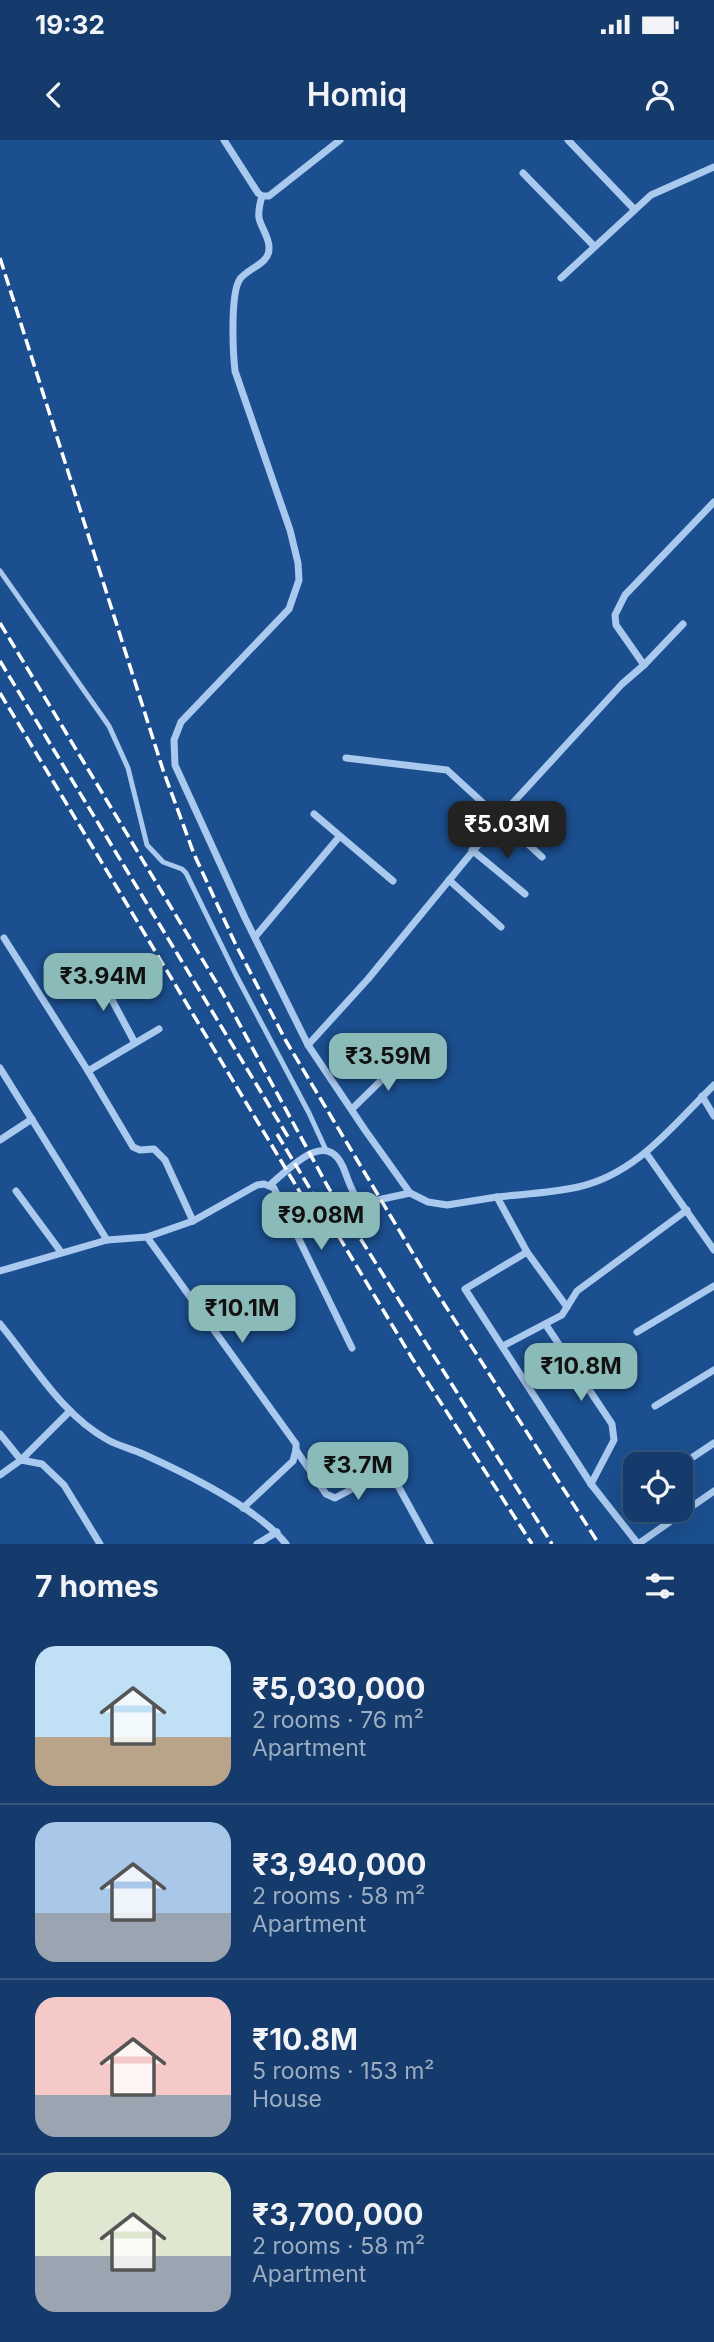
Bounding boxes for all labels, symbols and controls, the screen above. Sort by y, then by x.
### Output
text: 19:32 [35,9,105,40]
text: Homiq [307,75,407,114]
icon: back [35,76,73,114]
icon: person [641,76,679,114]
pin: ₹5.03M [450,802,564,861]
text: ₹5.03M [464,810,550,838]
pin: ₹3.94M [46,954,160,1013]
text: ₹3.94M [60,962,146,990]
pin: ₹3.59M [331,1034,445,1093]
text: ₹3.59M [345,1042,431,1070]
pin: ₹9.08M [264,1192,378,1252]
text: ₹9.08M [278,1201,364,1229]
pin: ₹10.1M [185,1286,299,1345]
text: ₹10.1M [205,1294,279,1322]
pin: ₹10.8M [524,1344,638,1403]
text: ₹10.8M [540,1352,622,1380]
pin: ₹3.7M [309,1442,407,1502]
text: ₹3.7M [323,1451,393,1479]
map controls [623,1452,693,1522]
button: locate [623,1452,693,1522]
icon: filters [641,1567,679,1605]
text: 7 homes [35,1568,159,1604]
text: ₹5,030,000 [252,1670,426,1706]
icon: home [91,1674,175,1758]
text: 2 rooms · 76 m² [252,1706,424,1734]
text: Apartment [252,1734,366,1762]
text: ₹3,940,000 [252,1846,426,1882]
icon: home [91,1850,175,1934]
text: 2 rooms · 58 m² [252,1882,425,1910]
text: Apartment [252,1910,366,1938]
text: ₹10.8M [252,2021,358,2057]
icon: home [91,2025,175,2109]
text: 5 rooms · 153 m² [252,2057,434,2085]
text: House [252,2085,322,2113]
text: ₹3,700,000 [252,2196,424,2232]
icon: home [91,2200,175,2284]
text: 2 rooms · 58 m² [252,2232,425,2260]
text: Apartment [252,2260,366,2288]

